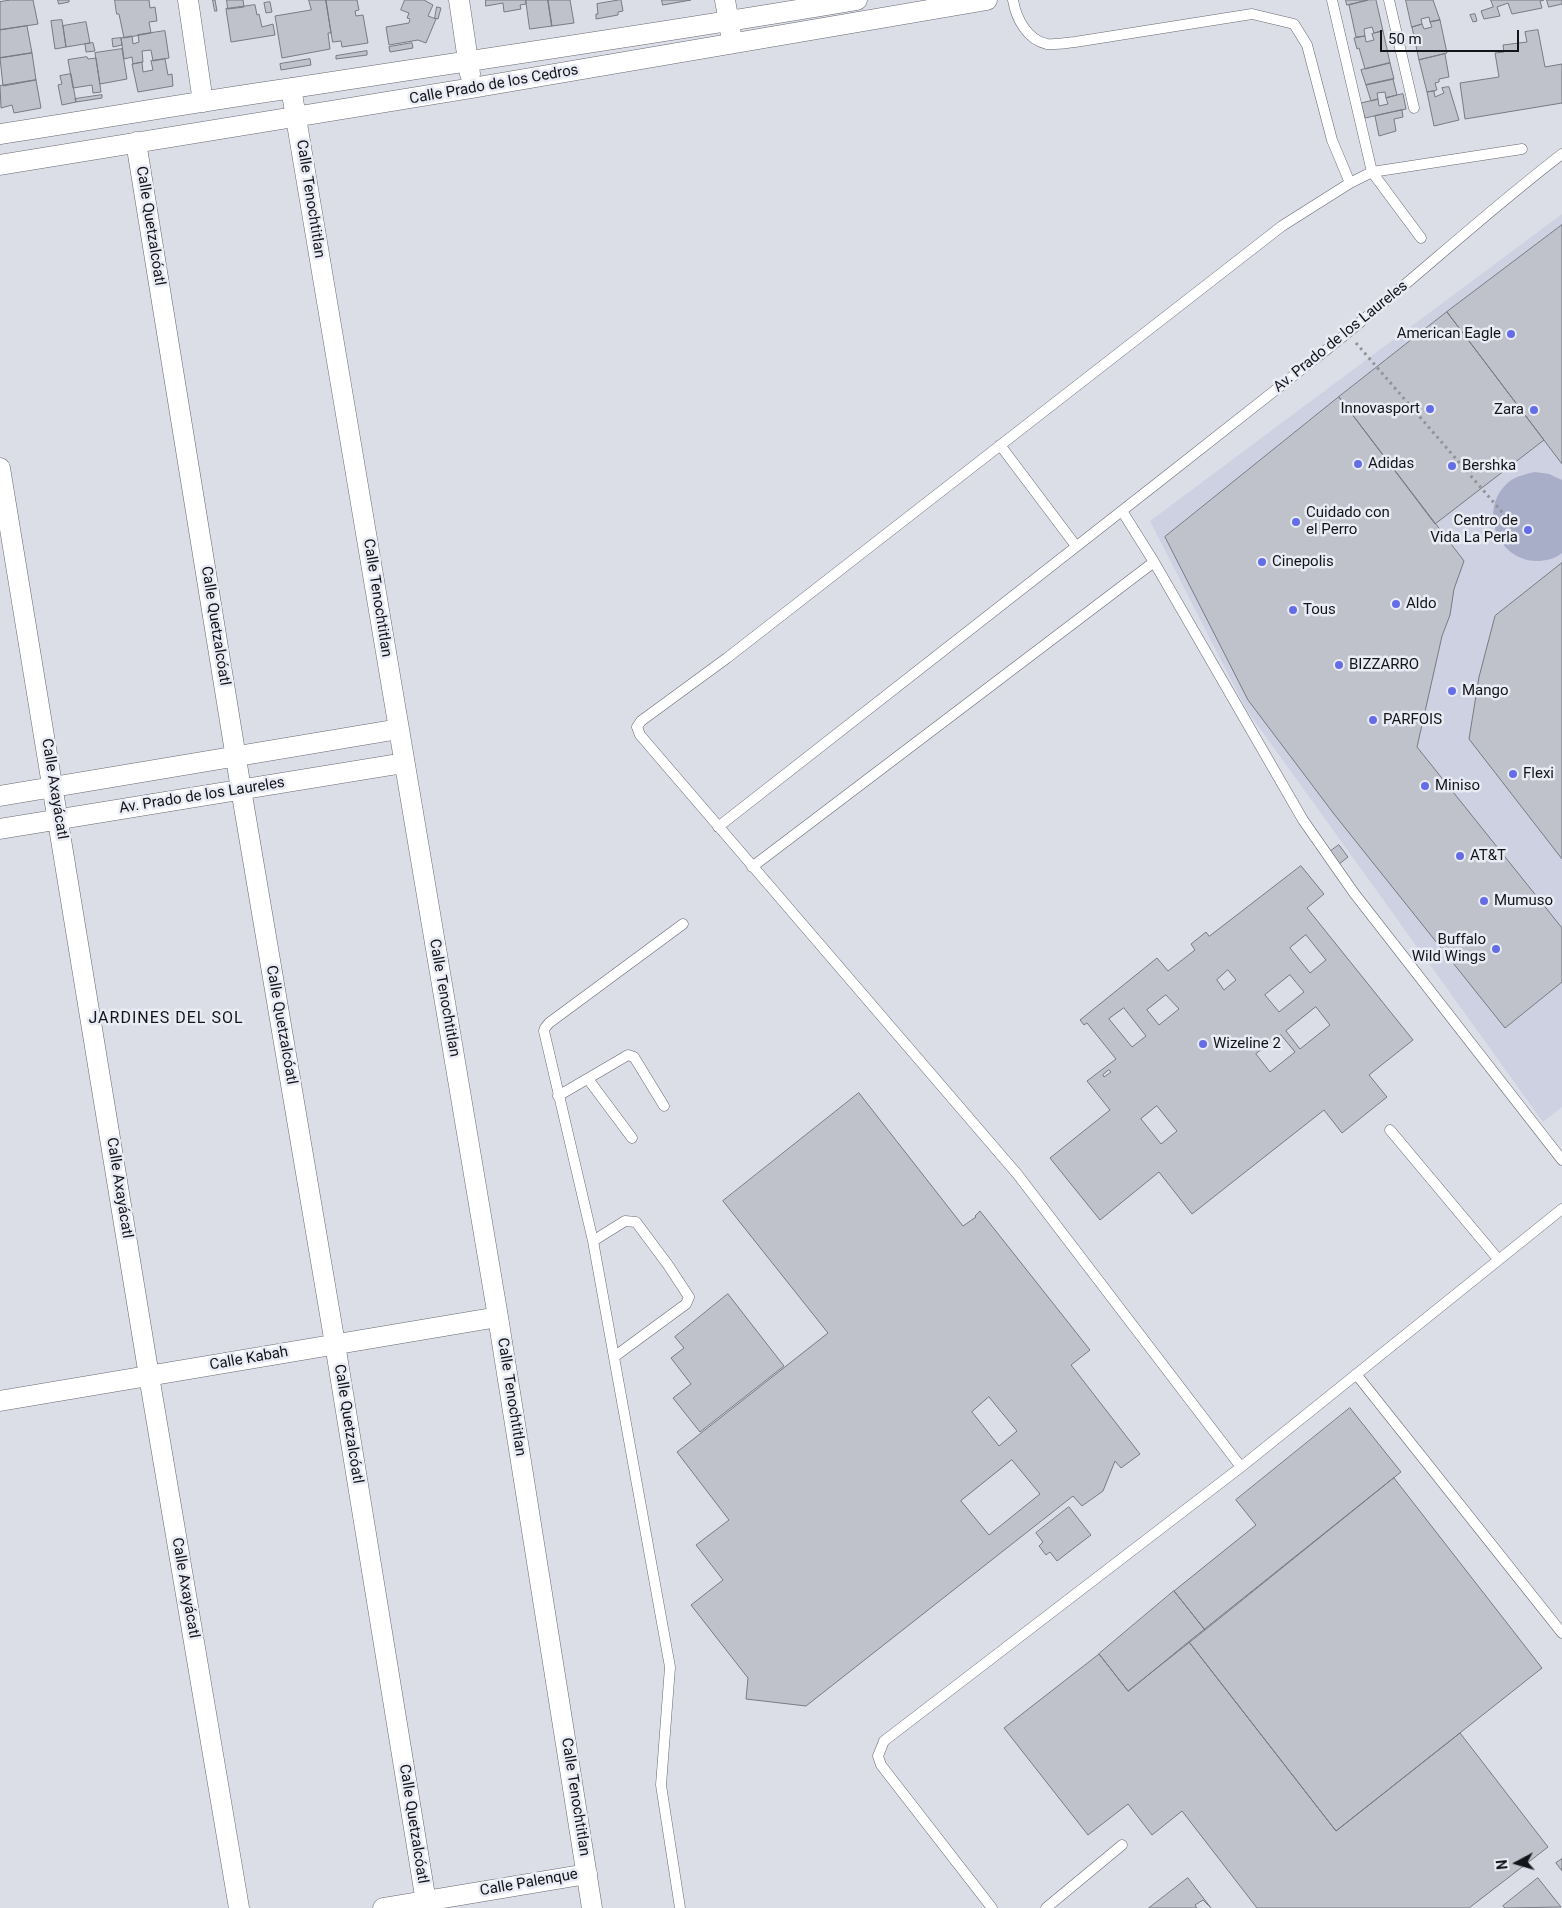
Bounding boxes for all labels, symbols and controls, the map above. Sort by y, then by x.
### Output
scale bar [1382,20,1521,52]
text: 50 m [1388,30,1422,48]
street label: Calle Prado de los Cedros [408,61,580,109]
street label: Calle Tenochtitlan [292,139,328,259]
street label: Calle Quetzalcóatl [132,165,168,287]
street label: Av. Prado de los Laureles [1270,277,1412,397]
place label: American Eagle [1397,325,1501,343]
marker: American Eagle [1505,328,1517,340]
place label: Innovasport [1341,400,1420,418]
place label: Zara [1494,401,1524,419]
marker: Innovasport [1424,403,1436,415]
marker: Zara [1528,404,1540,416]
place label: Adidas [1368,455,1414,473]
place label: Bershka [1462,457,1516,475]
marker: Adidas [1352,458,1364,470]
marker: Bershka [1446,460,1458,472]
place label: Cuidado con el Perro [1306,504,1390,539]
place label: Centro de Vida La Perla [1430,512,1518,547]
marker: Cuidado con el Perro [1290,516,1302,528]
marker: Centro de Vida La Perla [1522,524,1534,536]
street label: Calle Tenochtitlan [359,538,395,658]
place label: Cinepolis [1272,553,1334,571]
marker: Cinepolis [1256,556,1268,568]
street label: Calle Quetzalcóatl [197,565,233,687]
place label: Aldo [1406,595,1436,613]
marker: Aldo [1390,598,1402,610]
place label: Tous [1303,601,1336,619]
marker: Tous [1287,604,1299,616]
place label: BIZZARRO [1349,656,1419,674]
marker: BIZZARRO [1333,659,1345,671]
place label: Mango [1462,682,1509,700]
marker: Mango [1446,685,1458,697]
place label: PARFOIS [1383,711,1442,729]
marker: PARFOIS [1367,714,1379,726]
street label: Calle Axayácatl [37,737,71,841]
place label: Flexi [1523,765,1554,783]
marker: Flexi [1507,768,1519,780]
street label: Av. Prado de los Laureles [118,774,286,818]
place label: Miniso [1435,777,1480,795]
marker: Miniso [1419,780,1431,792]
place label: AT&T [1470,847,1506,865]
marker: AT&T [1454,850,1466,862]
place label: Mumuso [1494,892,1553,910]
marker: Mumuso [1478,895,1490,907]
place label: Buffalo Wild Wings [1412,931,1486,966]
street label: Calle Tenochtitlan [425,938,463,1058]
marker: Buffalo Wild Wings [1490,943,1502,955]
street label: Calle Quetzalcóatl [262,964,300,1086]
district label: JARDINES DEL SOL [86,1009,246,1029]
place label: Wizeline 2 [1213,1035,1281,1053]
marker: Wizeline 2 [1197,1038,1209,1050]
street label: Calle Axayácatl [102,1136,136,1240]
street label: Calle Tenochtitlan [493,1337,529,1457]
street label: Calle Kabah [208,1343,290,1375]
street label: Calle Quetzalcóatl [330,1363,366,1485]
street label: Calle Axayácatl [167,1536,203,1640]
street label: Calle Tenochtitlan [557,1737,593,1857]
street label: Calle Quetzalcóatl [395,1763,431,1885]
north arrow [1492,1838,1542,1888]
text: N [1494,1859,1511,1870]
street label: Calle Palenque [479,1866,579,1900]

